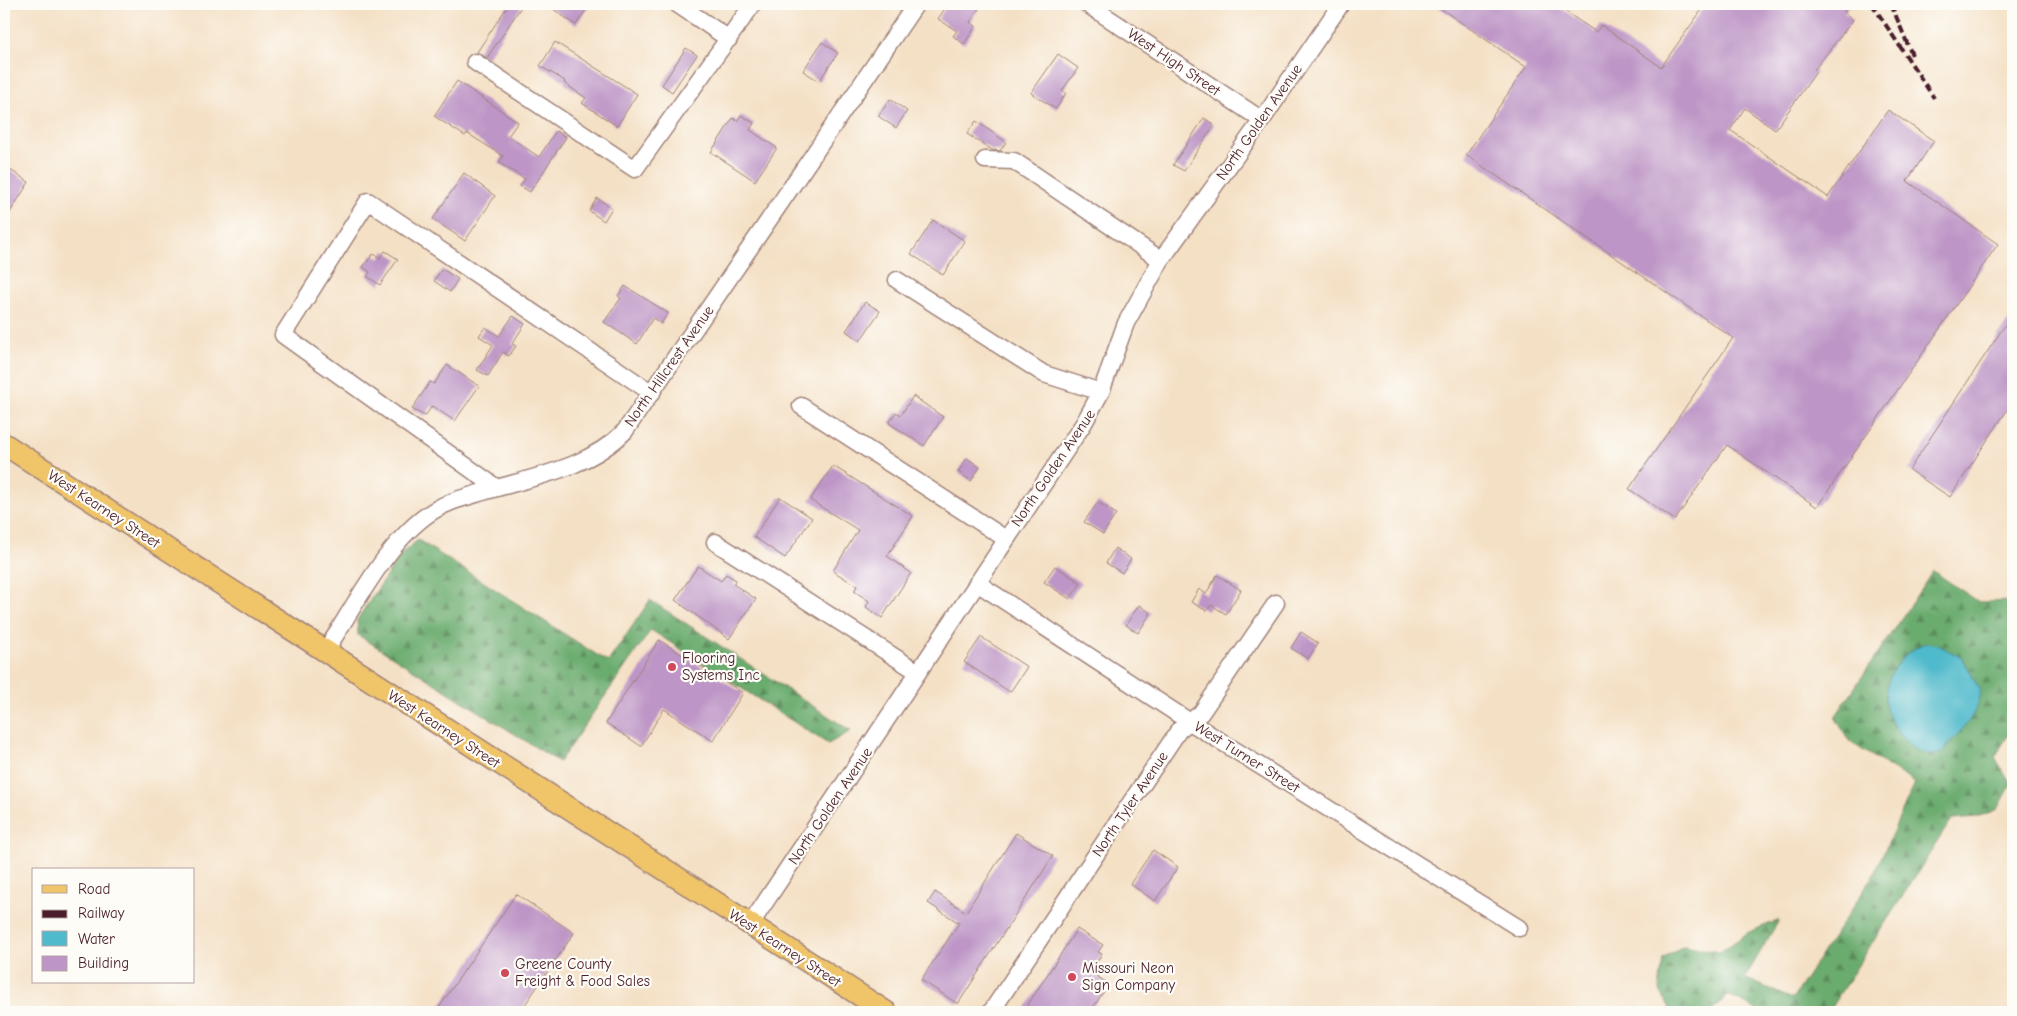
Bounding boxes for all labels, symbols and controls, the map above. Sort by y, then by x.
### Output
street label: West High Street [1124,24,1224,100]
street label: North Golden Avenue [1212,60,1306,183]
street label: North Hillcrest Avenue [620,302,718,430]
street label: North Golden Avenue [1007,406,1099,530]
street label: West Kearney Street [45,466,164,552]
place label: Flooring Systems Inc [682,649,760,684]
marker: Flooring Systems Inc [666,661,678,673]
street label: West Kearney Street [385,686,504,772]
street label: West Turner Street [1191,717,1304,797]
street label: North Golden Avenue [784,744,876,868]
street label: North Tyler Avenue [1088,748,1172,860]
legend [32,868,195,984]
text: Road [78,880,110,898]
text: Railway [78,904,125,922]
street label: West Kearney Street [726,905,845,991]
text: Water [78,930,115,948]
text: Building [78,954,129,972]
place label: Greene County Freight & Food Sales [515,955,650,990]
place label: Missouri Neon Sign Company [1082,959,1175,994]
marker: Greene County Freight & Food Sales [499,967,511,979]
marker: Missouri Neon Sign Company [1066,971,1078,983]

